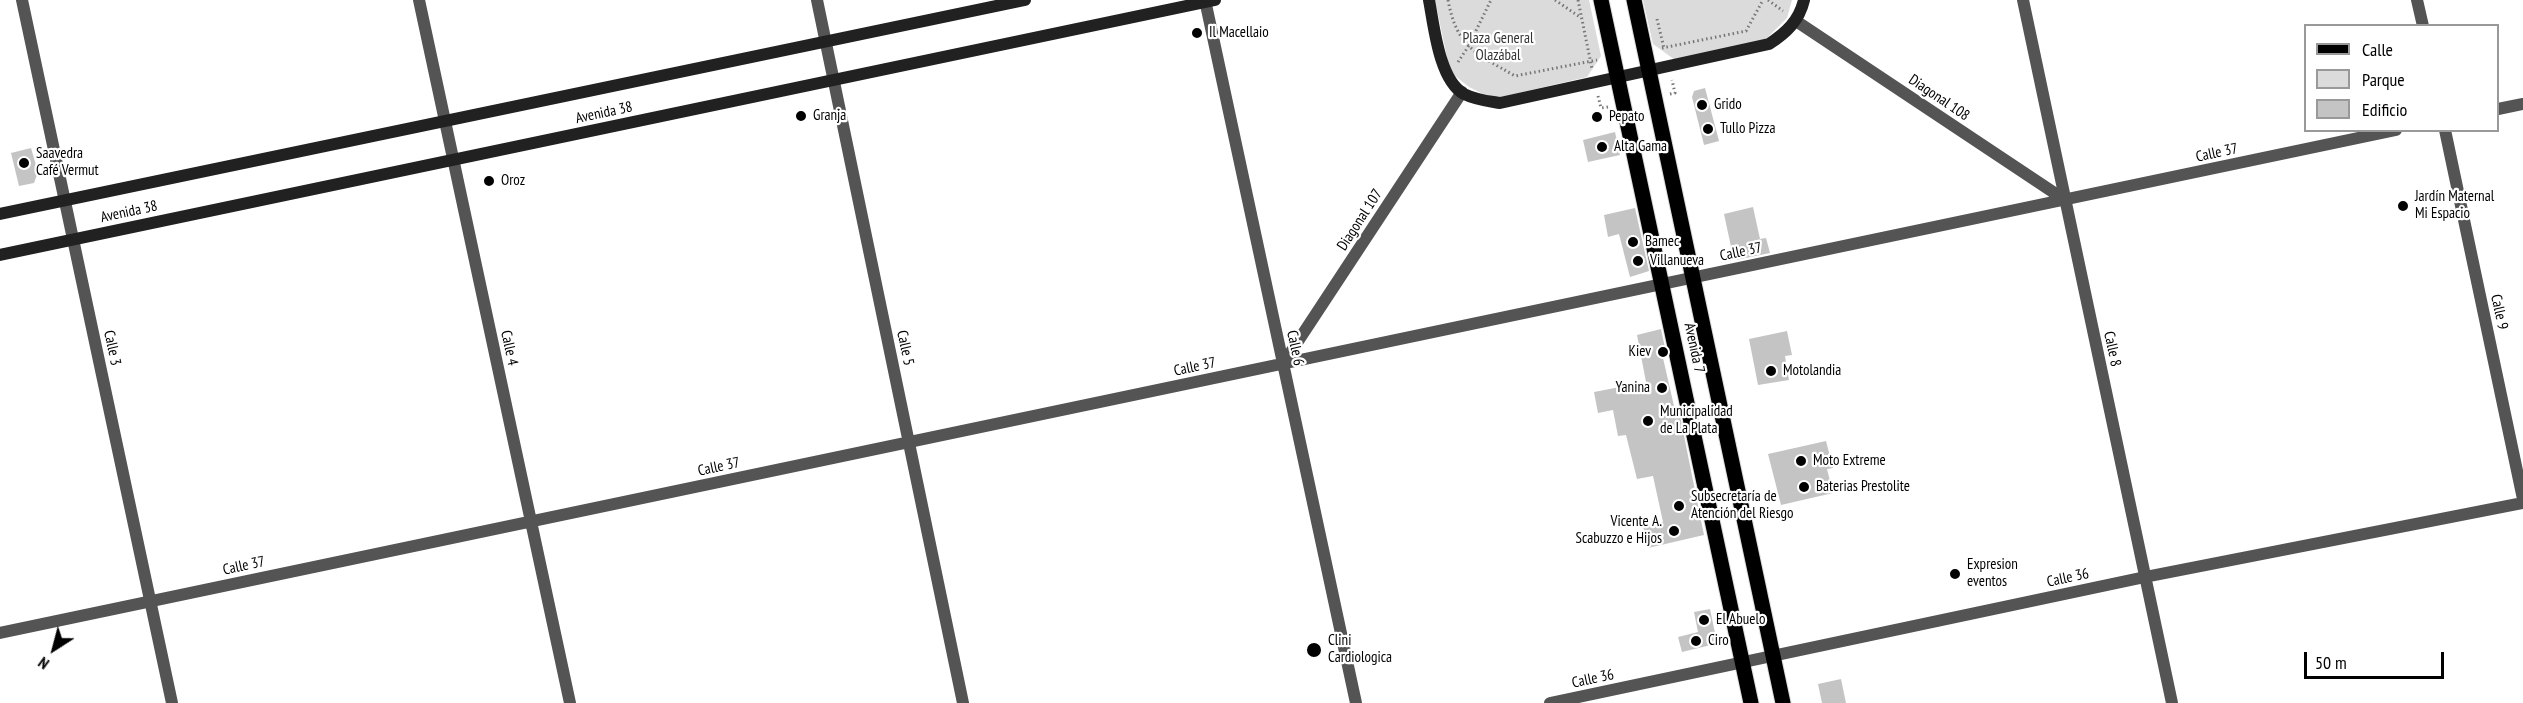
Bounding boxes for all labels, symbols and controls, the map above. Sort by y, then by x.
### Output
place label: Il Macellaio [1209,24,1269,42]
legend [2304,24,2499,132]
marker: Il Macellaio [1190,26,1204,40]
park label: Plaza General Olazábal [1463,30,1533,65]
text: Calle [2362,38,2393,61]
text: Parque [2362,68,2405,91]
street label: Diagonal 108 [1905,71,1973,125]
place label: Grido [1714,96,1742,114]
street label: Avenida 38 [574,98,634,128]
marker: Grido [1695,98,1709,112]
text: Edificio [2362,98,2407,121]
place label: Granja [813,107,846,125]
place label: Pepato [1609,108,1645,126]
marker: Granja [794,109,808,123]
marker: Pepato [1590,110,1604,124]
place label: Tullo Pizza [1720,120,1775,138]
marker: Tullo Pizza [1701,122,1715,136]
place label: Alta Gama [1614,138,1667,156]
marker: Alta Gama [1595,140,1609,154]
street label: Calle 37 [2194,140,2240,166]
place label: Saavedra Café Vermut [36,145,99,180]
marker: Saavedra Café Vermut [17,156,31,170]
place label: Oroz [501,172,525,190]
marker: Oroz [482,174,496,188]
street label: Diagonal 107 [1333,186,1387,254]
place label: Jardín Maternal Mi Espacio [2415,188,2494,223]
street label: Avenida 38 [99,197,159,227]
marker: Jardín Maternal Mi Espacio [2396,199,2410,213]
place label: Bamec [1645,233,1679,251]
marker: Bamec [1626,235,1640,249]
street label: Calle 37 [1718,239,1764,265]
place label: Villanueva [1650,252,1704,270]
marker: Villanueva [1631,254,1645,268]
street label: Calle 9 [2486,293,2512,331]
street label: Avenida 7 [1680,321,1708,375]
street label: Calle 3 [99,329,125,367]
street label: Calle 4 [496,329,522,367]
street label: Calle 5 [892,329,918,367]
street label: Calle 6 [1282,329,1308,367]
street label: Calle 8 [2099,330,2125,368]
place label: Kiev [1629,343,1651,361]
marker: Kiev [1656,345,1670,359]
street label: Calle 37 [1172,354,1218,380]
place label: Motolandia [1783,362,1841,380]
marker: Motolandia [1764,364,1778,378]
place label: Yanina [1616,379,1650,397]
marker: Yanina [1655,381,1669,395]
place label: Municipalidad de La Plata [1660,403,1733,438]
marker: Municipalidad de La Plata [1641,414,1655,428]
place label: Moto Extreme [1813,452,1886,470]
street label: Calle 37 [696,454,742,480]
marker: Moto Extreme [1794,454,1808,468]
place label: Baterias Prestolite [1816,478,1910,496]
marker: Baterias Prestolite [1797,480,1811,494]
place label: Subsecretaría de Atención del Riesgo [1691,488,1794,523]
marker: Subsecretaría de Atención del Riesgo [1672,499,1686,513]
place label: Vicente A. Scabuzzo e Hijos [1575,513,1662,548]
marker: Vicente A. Scabuzzo e Hijos [1667,524,1681,538]
street label: Calle 37 [221,553,267,579]
place label: Expresion eventos [1967,556,2018,591]
street label: Calle 36 [2045,565,2091,591]
marker: Expresion eventos [1948,567,1962,581]
place label: El Abuelo [1716,611,1765,629]
marker: El Abuelo [1697,613,1711,627]
north arrow [24,619,84,679]
place label: Clini Cardiologica [1328,632,1392,667]
place label: Ciro [1708,632,1729,650]
marker: Ciro [1689,634,1703,648]
scale bar [2307,640,2446,678]
marker: Clini Cardiologica [1305,641,1323,659]
text: 50 m [2315,651,2347,674]
text: N [34,653,53,674]
street label: Calle 36 [1570,666,1616,692]

